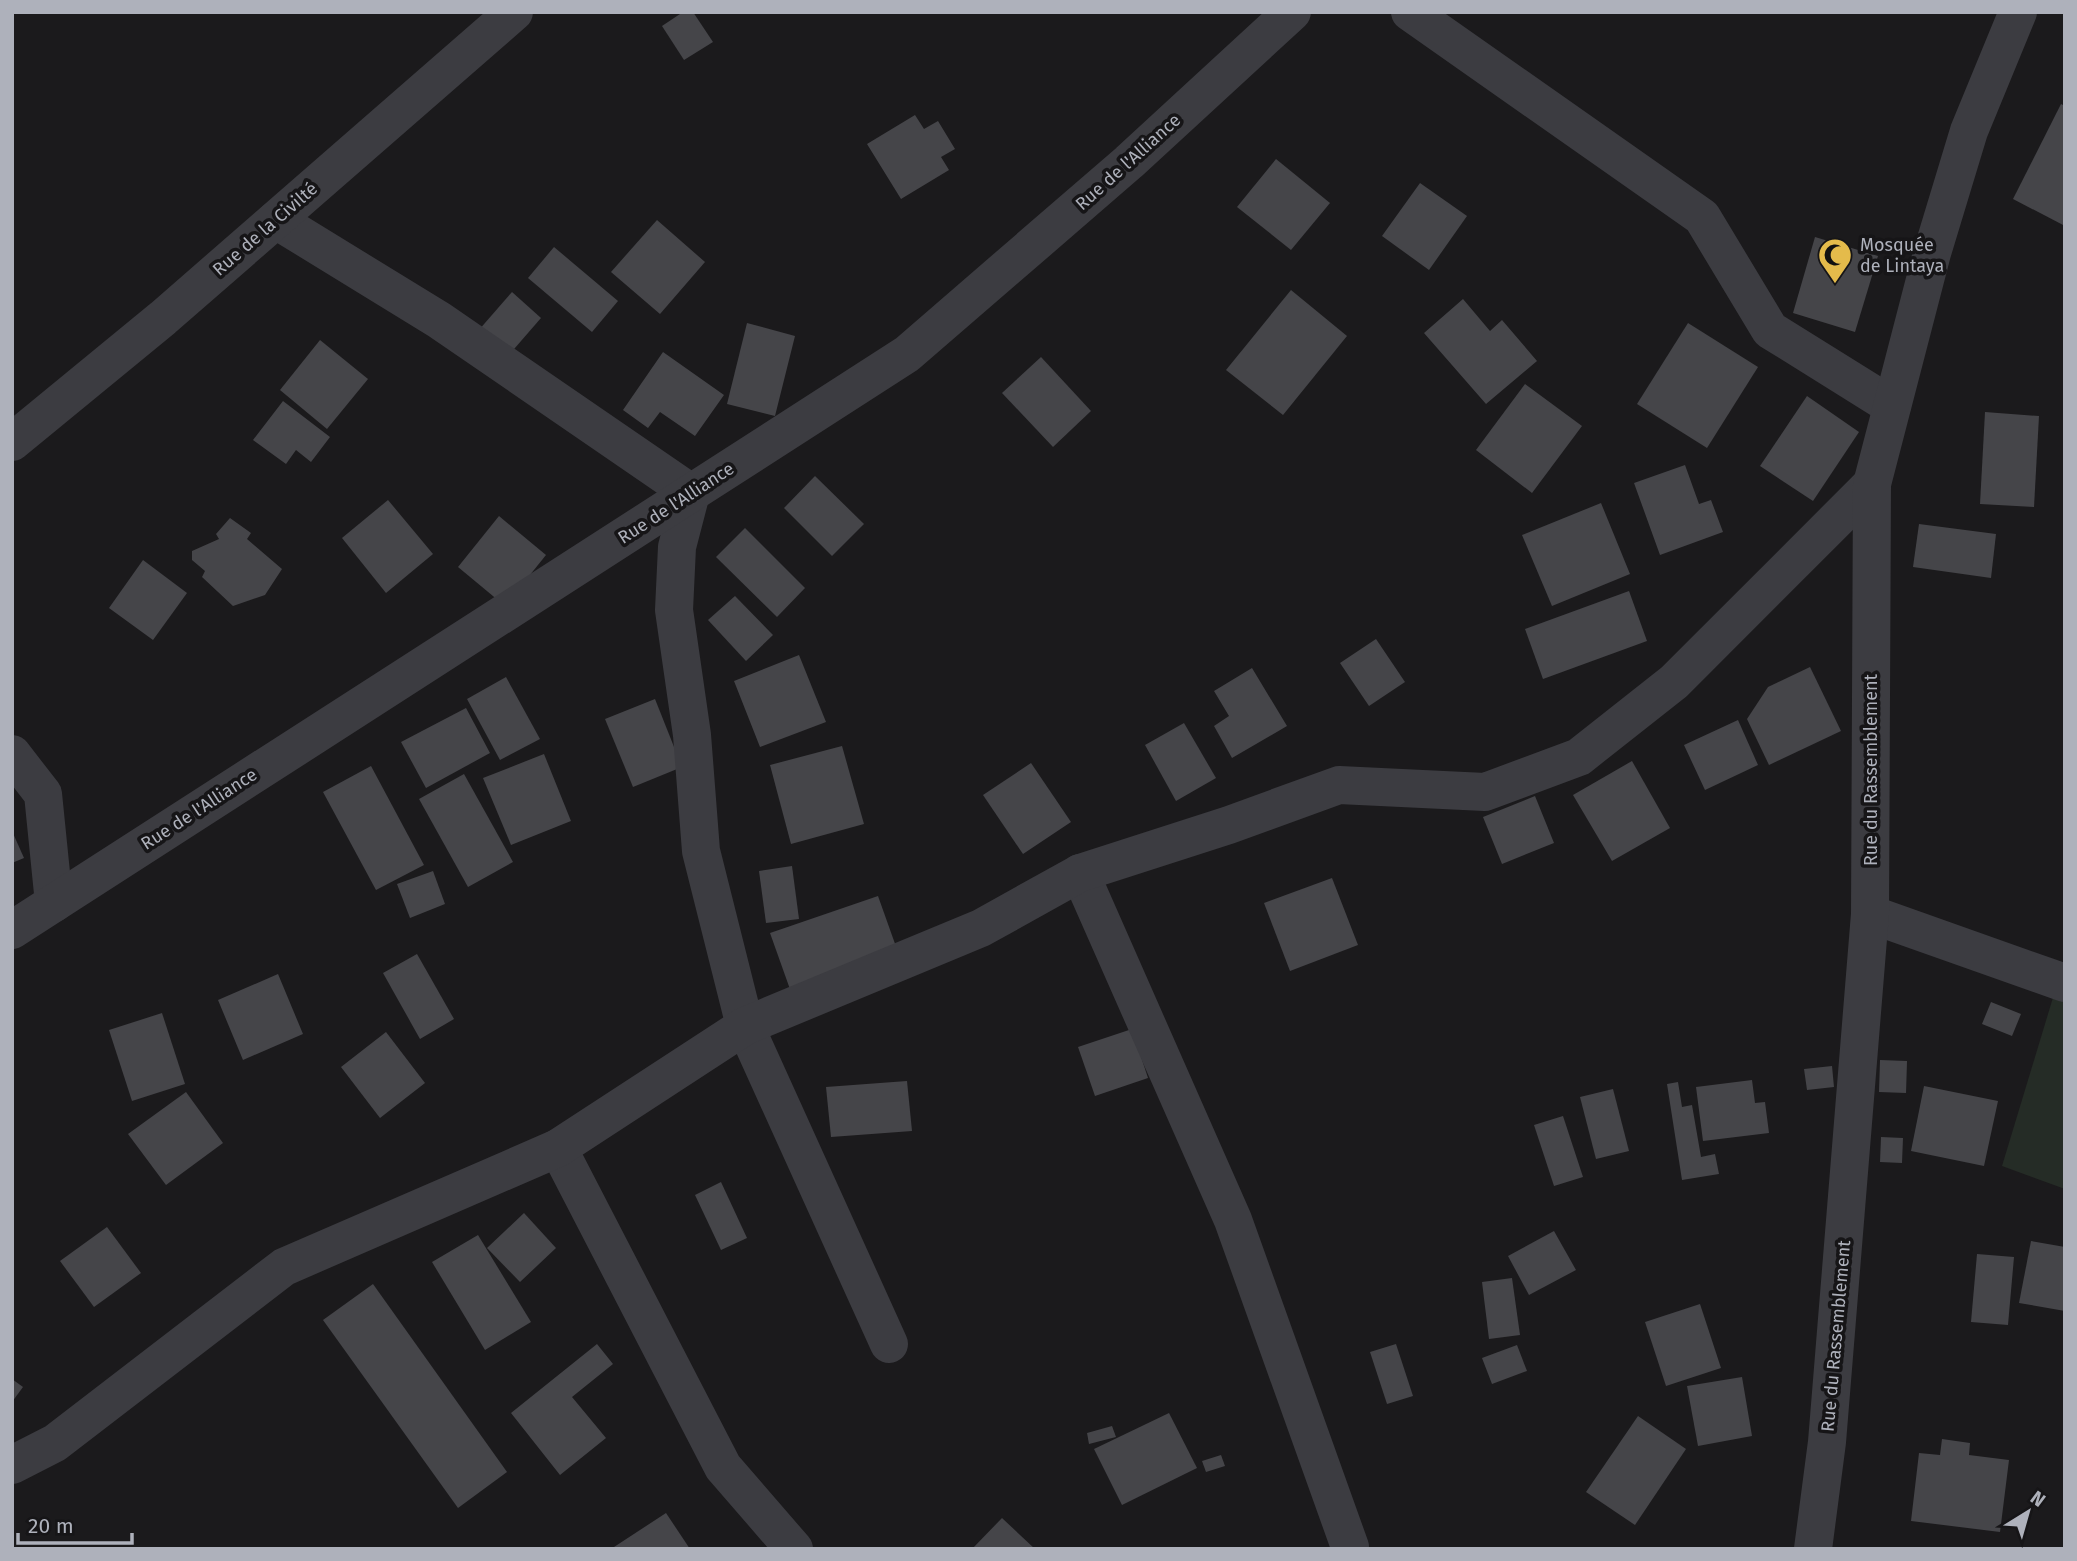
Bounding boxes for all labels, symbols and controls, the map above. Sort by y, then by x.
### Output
street label: Rue de l'Alliance [1071,109,1185,215]
street label: Rue de la Civilté [208,178,322,280]
place label: Mosquée de Lintaya [1860,234,1944,277]
mosque icon: Mosquée de Lintaya [1816,236,1854,285]
street label: Rue de l'Alliance [614,457,738,549]
street label: Rue du Rassemblement [1860,673,1882,866]
street label: Rue de l'Alliance [137,763,261,855]
street label: Rue du Rassemblement [1817,1239,1855,1433]
north arrow [1993,1477,2063,1547]
text: N [2026,1486,2050,1512]
scale bar [18,1502,131,1546]
text: 20 m [28,1513,74,1539]

